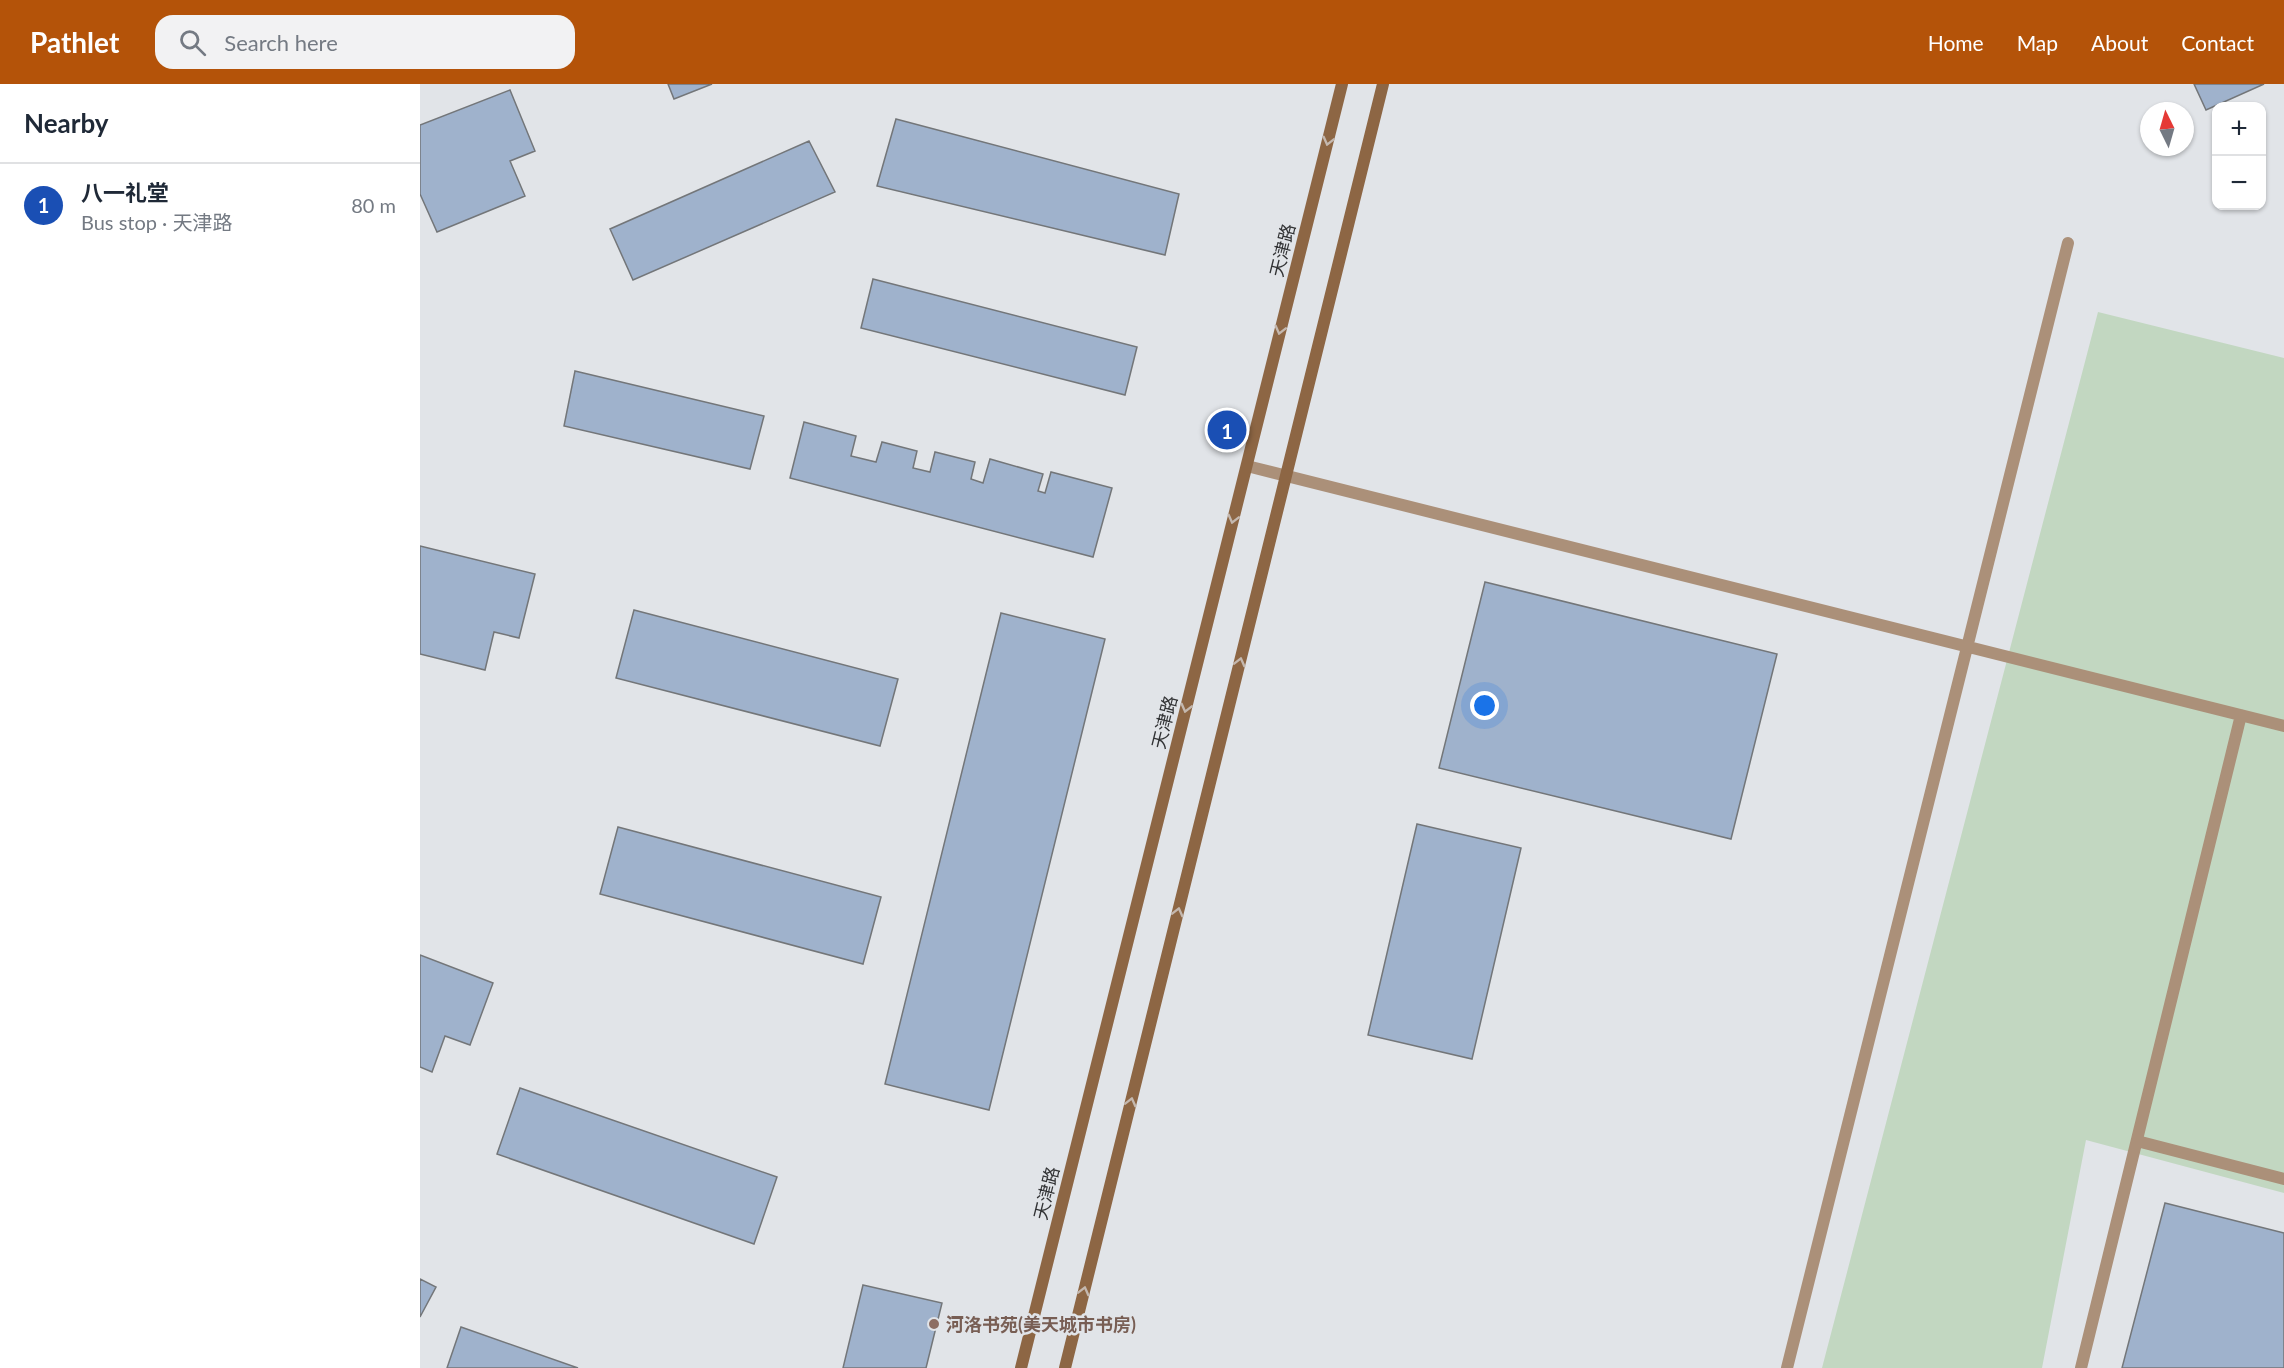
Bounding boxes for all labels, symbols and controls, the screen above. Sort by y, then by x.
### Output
search box [155,15,575,69]
text: Pathlet [30,25,119,59]
icon: search [176,26,209,59]
text: Search here [224,29,338,56]
text: Home [1928,30,1984,55]
text: Map [2017,30,2058,55]
text: About [2091,30,2148,55]
text: Contact [2181,30,2254,55]
north arrow [2140,102,2194,156]
map controls [2212,102,2266,210]
button: + [2212,102,2266,156]
text: Nearby [24,107,109,139]
one-way arrow [1322,136,1335,146]
button: − [2212,156,2266,210]
text: 八一礼堂 [81,179,169,206]
text: 1 [38,193,49,217]
text: 80 m [351,193,396,217]
text: Bus stop · 天津路 [81,210,232,234]
street label: 天津路 [1265,221,1299,279]
one-way arrow [1275,325,1288,335]
pin: 1 [1208,408,1246,452]
one-way arrow [1228,514,1241,524]
one-way arrow [1232,657,1245,667]
your location [1470,691,1499,720]
street label: 天津路 [1147,693,1181,751]
one-way arrow [1180,703,1193,713]
one-way arrow [1170,907,1183,917]
one-way arrow [1124,1097,1136,1107]
street label: 天津路 [1029,1164,1063,1222]
one-way arrow [1077,1286,1090,1296]
place label: 河洛书苑(美天城市书房) [946,1313,1136,1335]
marker: 河洛书苑(美天城市书房) [927,1317,941,1331]

